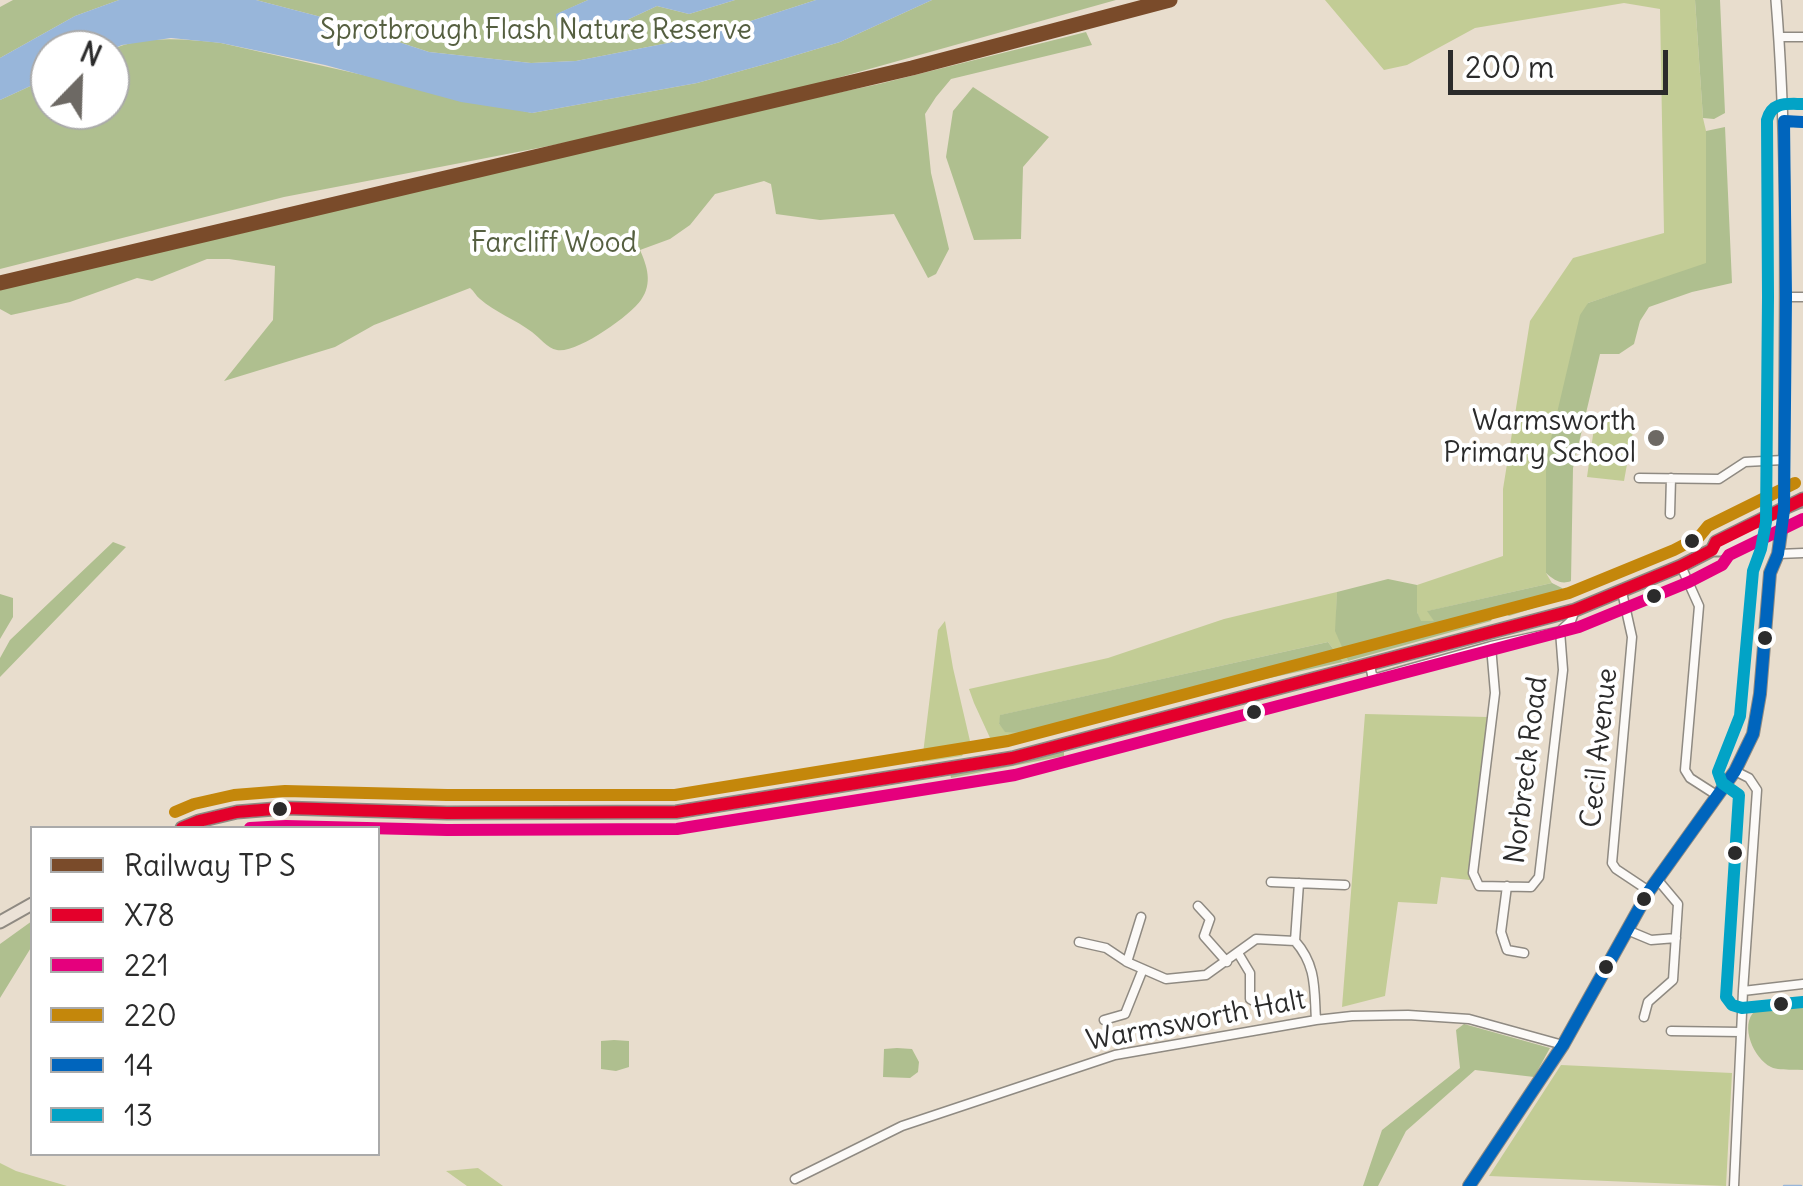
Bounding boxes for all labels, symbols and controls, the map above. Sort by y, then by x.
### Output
park label: Sprotbrough Flash Nature Reserve [320,14,752,48]
north arrow [30,30,130,130]
scale bar [1453,30,1673,92]
text: N [75,34,107,75]
text: 200 m [1465,48,1554,86]
park label: Farcliff Wood [471,227,637,261]
place label: Warmsworth Primary School [1443,405,1636,471]
marker: Warmsworth Primary School [1645,427,1667,449]
unlabelled marker [1682,531,1702,551]
unlabelled marker [1644,586,1664,606]
unlabelled marker [1755,628,1775,648]
street label: Cecil Avenue [1575,667,1625,829]
street label: Norbreck Road [1499,675,1555,865]
unlabelled marker [1244,702,1264,722]
unlabelled marker [270,799,290,819]
legend [30,826,380,1156]
unlabelled marker [1725,843,1745,863]
text: Railway TP S [124,846,296,884]
unlabelled marker [1634,889,1654,909]
text: X78 [124,896,175,934]
text: 221 [124,946,169,984]
unlabelled marker [1596,957,1616,977]
street label: Warmsworth Halt [1084,983,1308,1059]
unlabelled marker [1771,994,1791,1014]
text: 220 [124,996,177,1034]
text: 14 [124,1046,153,1084]
text: 13 [124,1096,153,1134]

